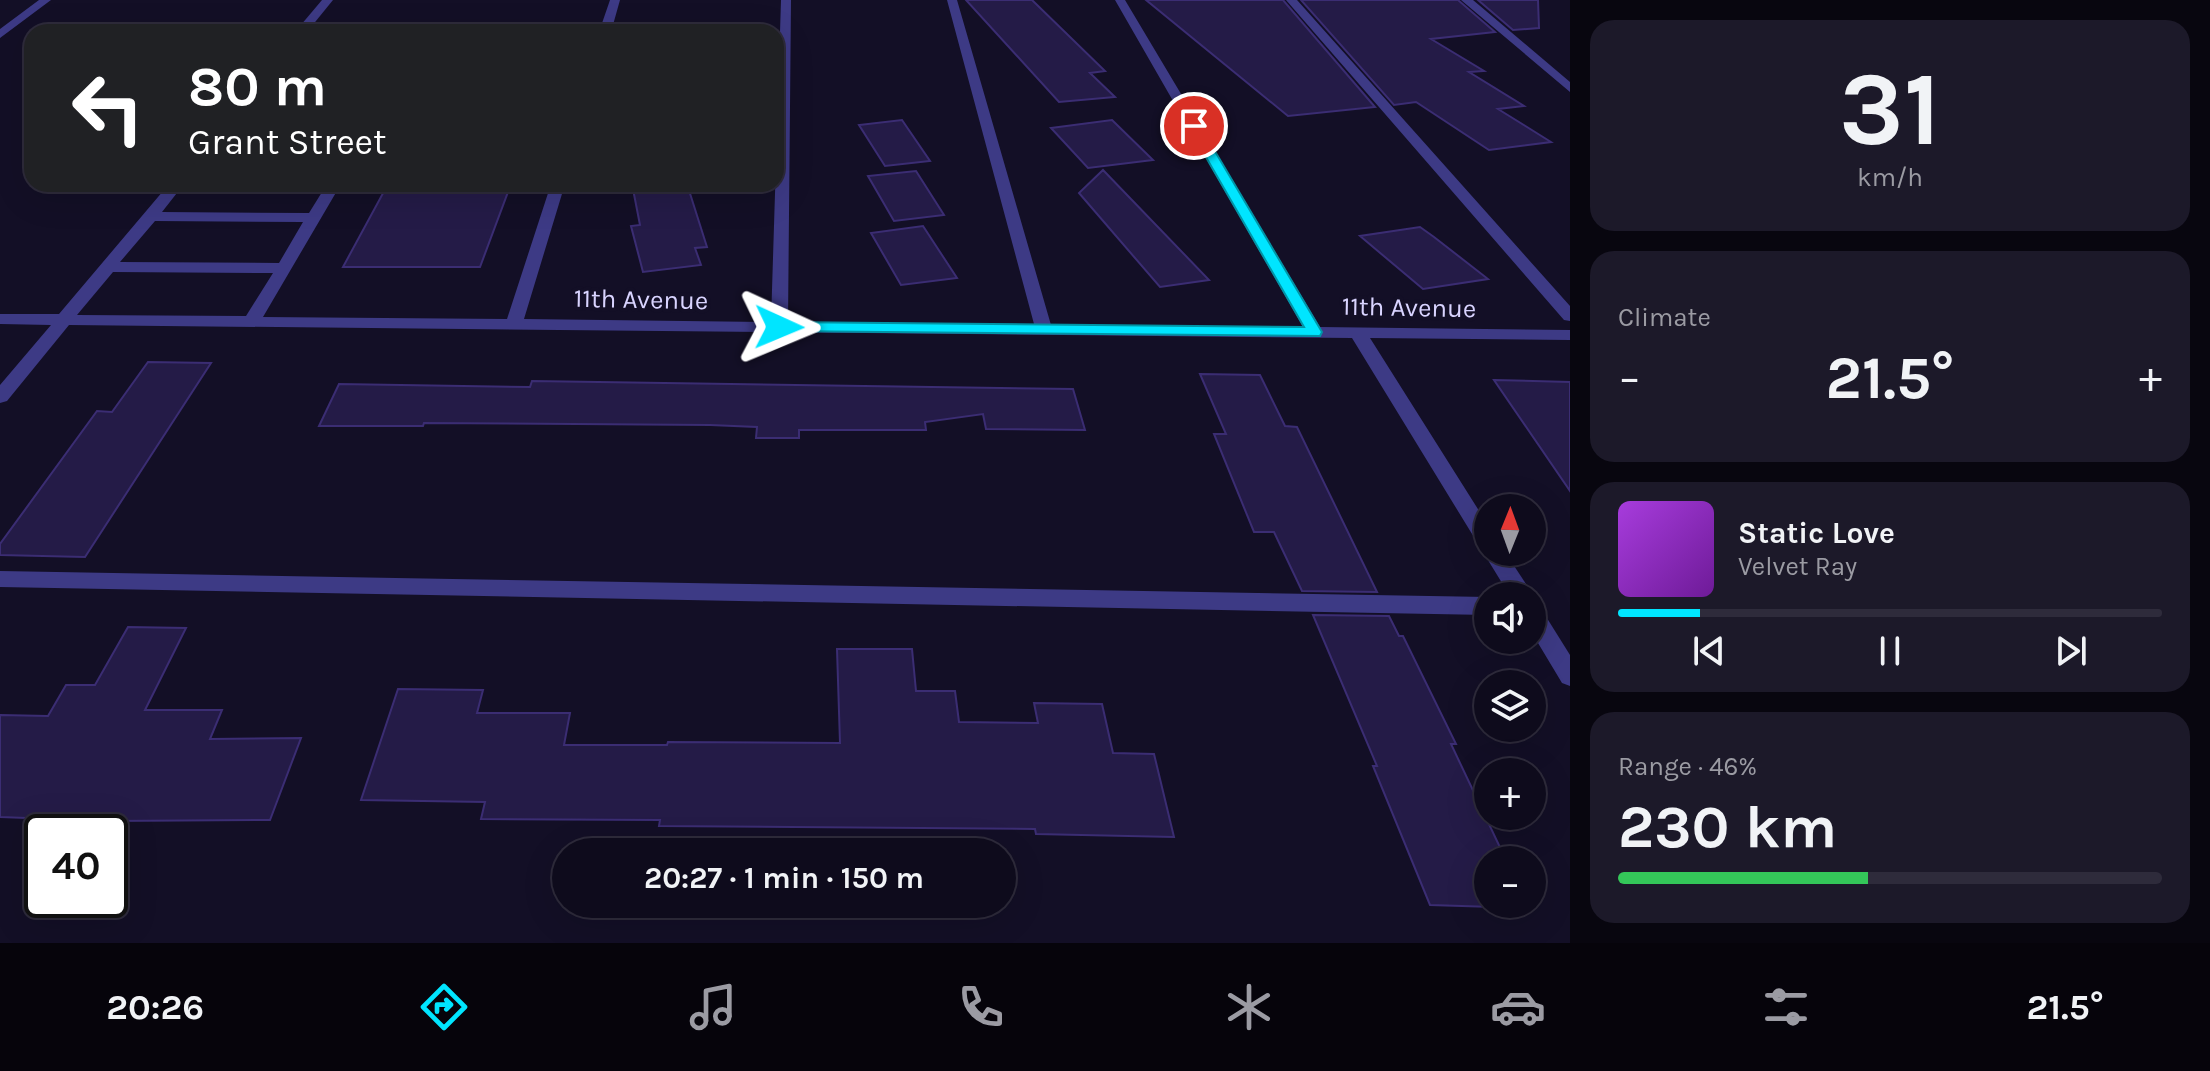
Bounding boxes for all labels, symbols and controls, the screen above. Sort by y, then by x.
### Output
text: 31 [1839,49,1941,170]
text: 80 m [188,54,327,119]
icon: left [56,56,160,160]
pin [1160,92,1228,160]
icon: arrive [1172,104,1216,148]
text: Grant Street [188,121,387,163]
text: km/h [1857,162,1923,193]
street label: 11th Avenue [574,283,708,316]
position arrow [737,285,821,369]
street label: 11th Avenue [1342,291,1476,324]
text: Climate [1618,302,1711,333]
text: 21.5° [1826,343,1954,413]
text: − [1618,352,1641,403]
text: + [2139,352,2162,403]
north arrow [1474,494,1546,566]
map controls [1474,494,1546,918]
text: Static Love [1738,515,1895,551]
text: Velvet Ray [1738,551,1857,582]
button: sound [1474,582,1546,654]
icon: previous [1687,629,1731,673]
icon: pause [1868,629,1912,673]
icon: next [2049,629,2093,673]
button: layers [1474,670,1546,742]
text: Range · 46% [1618,751,1757,782]
button: + [1474,758,1546,830]
text: 230 km [1618,792,1837,862]
speed limit sign: 40 [24,814,128,918]
button: − [1474,846,1546,918]
text: 20:27 · 1 min · 150 m [644,860,924,896]
icon: directions [416,979,472,1035]
icon: music [685,979,741,1035]
icon: phone [953,979,1009,1035]
icon: climate [1221,979,1277,1035]
icon: car [1490,979,1546,1035]
icon: filters [1758,979,1814,1035]
text: 20:26 [106,986,204,1028]
text: 21.5° [2026,986,2104,1028]

